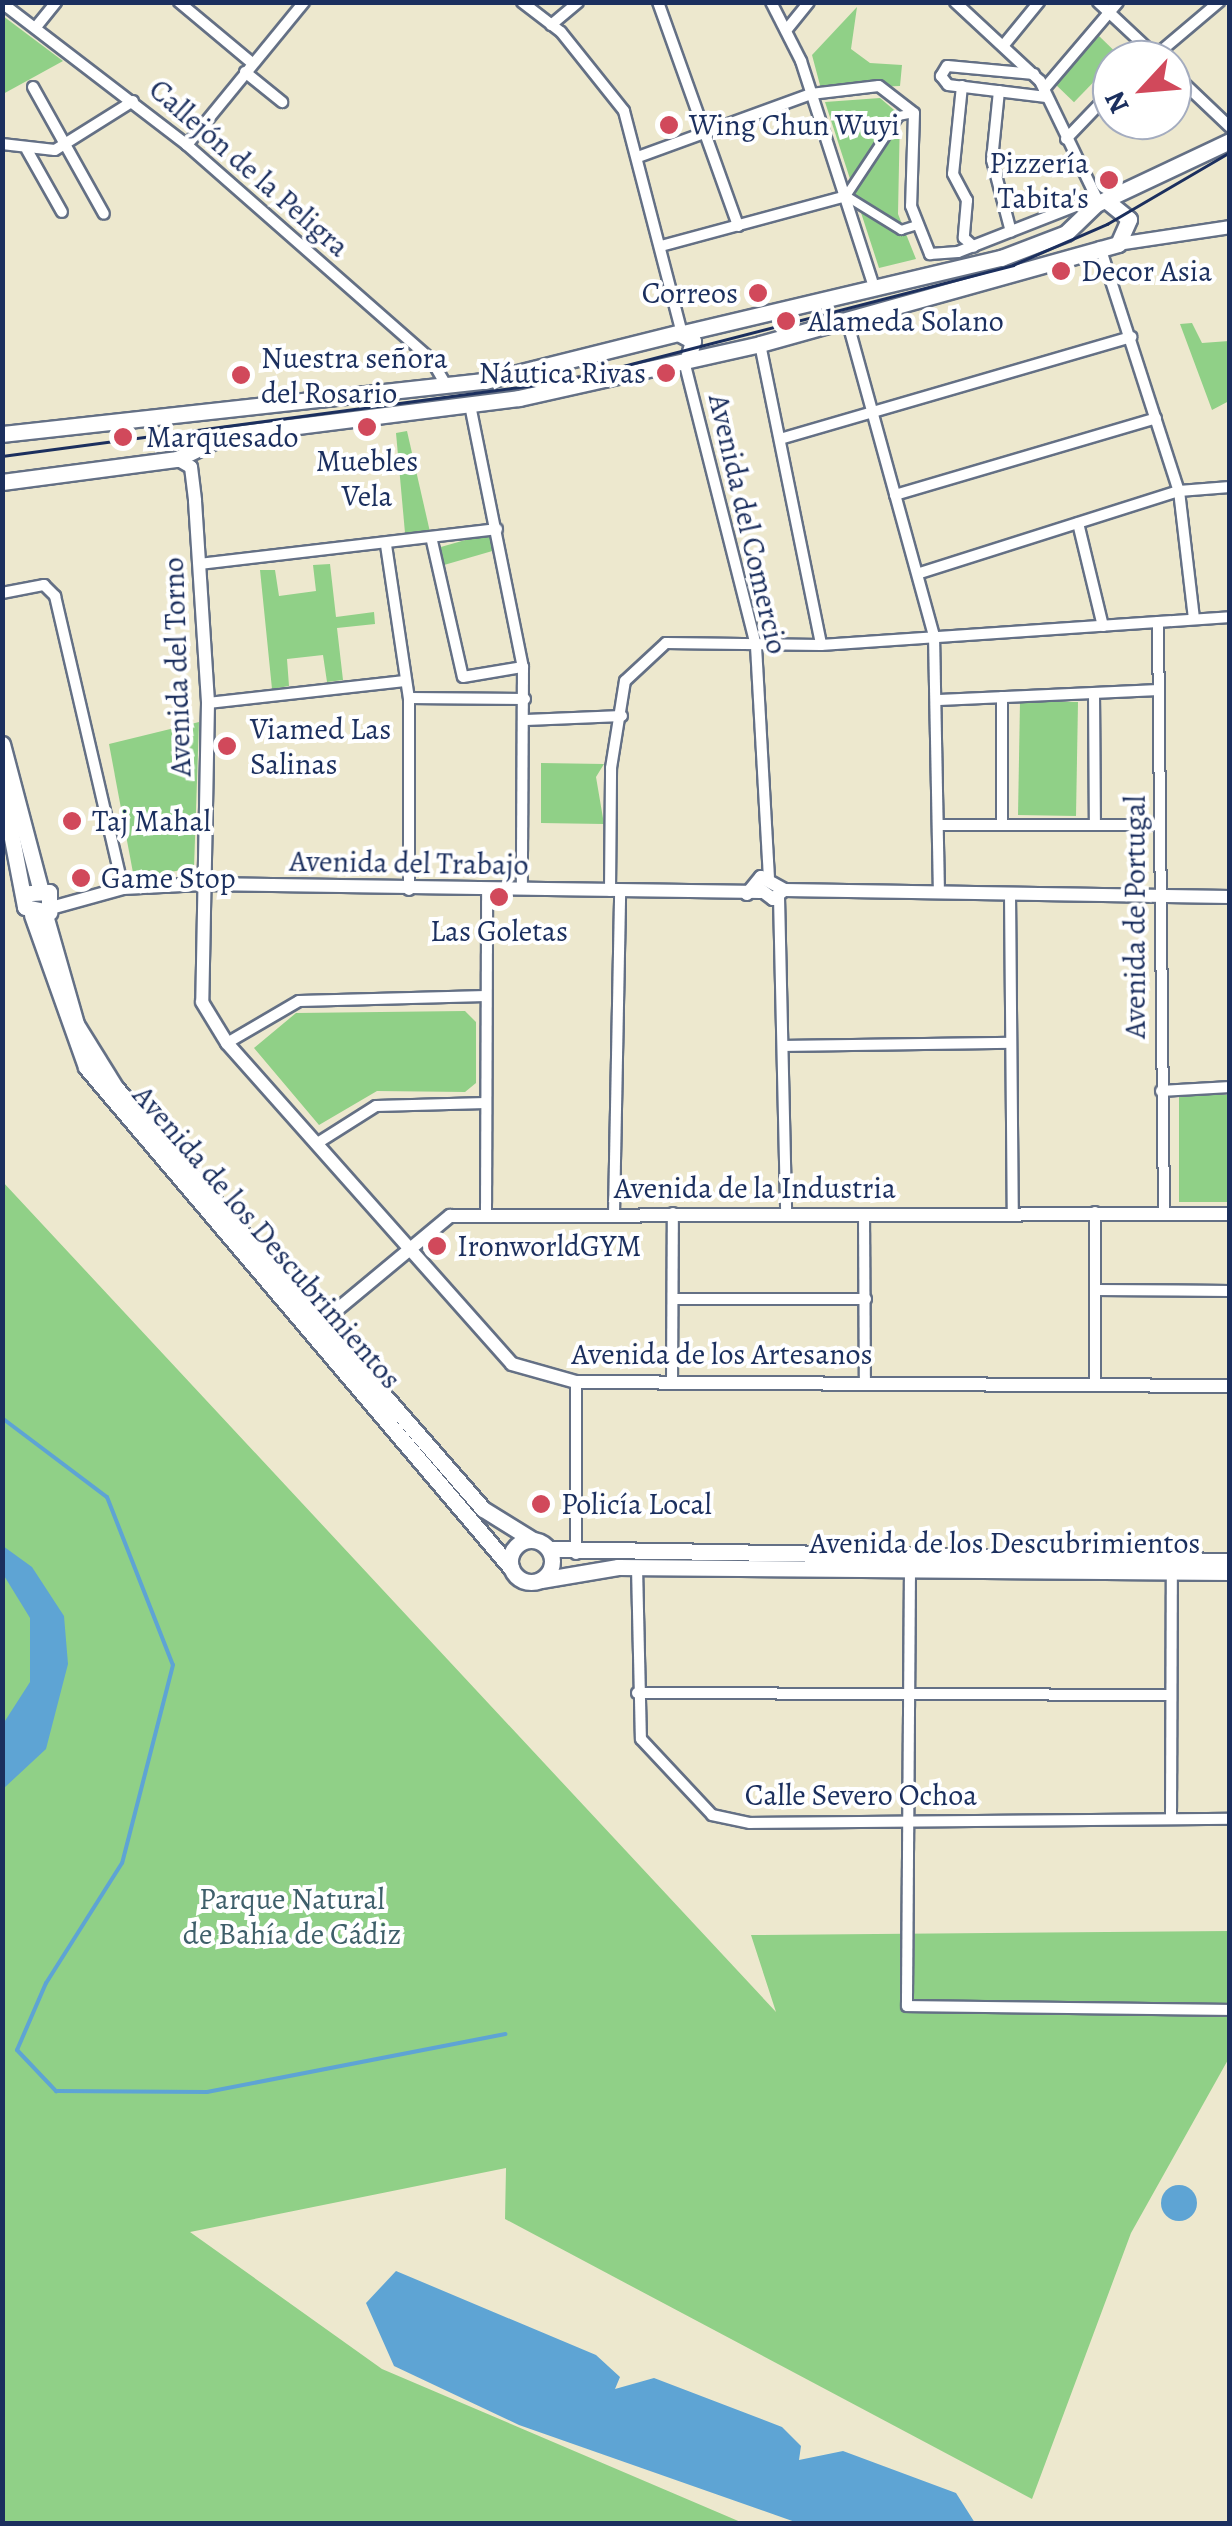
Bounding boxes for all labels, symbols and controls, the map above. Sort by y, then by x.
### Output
north arrow [1092,40,1192,140]
street label: Callejón de la Peligra [142,71,356,265]
text: N [1095,85,1138,120]
place label: Wing Chun Wuyi [689,107,900,143]
marker: Wing Chun Wuyi [658,114,680,136]
place label: Pizzería Tabita's [989,145,1089,216]
marker: Pizzería Tabita's [1098,169,1120,191]
place label: Decor Asia [1081,253,1212,289]
marker: Decor Asia [1050,260,1072,282]
place label: Correos [642,275,738,311]
marker: Correos [747,282,769,304]
place label: Alameda Solano [808,303,1004,339]
marker: Alameda Solano [773,308,799,334]
place label: Nuestra señora del Rosario [261,340,448,410]
place label: Náutica Rivas [479,355,646,391]
marker: Náutica Rivas [655,362,677,384]
marker: Nuestra señora del Rosario [230,364,252,386]
street label: Avenida del Comercio [701,390,795,658]
marker: Muebles Vela [356,416,378,438]
place label: Marquesado [146,419,299,455]
marker: Marquesado [110,424,136,450]
place label: Muebles Vela [316,443,418,514]
street label: Avenida del Torno [155,557,199,777]
place label: Viamed Las Salinas [250,711,391,782]
marker: Viamed Las Salinas [214,733,240,759]
street label: Avenida de Portugal [1117,795,1153,1039]
place label: Taj Mahal [92,803,211,839]
marker: Taj Mahal [61,810,83,832]
street label: Avenida del Trabajo [289,843,529,883]
place label: Game Stop [101,860,236,896]
marker: Game Stop [70,867,92,889]
marker: Las Goletas [488,886,510,908]
place label: Las Goletas [430,913,568,949]
street label: Avenida de los Descubrimientos [125,1078,409,1396]
street label: Avenida de la Industria [614,1170,896,1206]
place label: IronworldGYM [457,1228,641,1264]
marker: IronworldGYM [426,1235,448,1257]
street label: Avenida de los Artesanos [571,1336,873,1372]
place label: Policía Local [561,1486,712,1522]
marker: Policía Local [530,1493,552,1515]
street label: Avenida de los Descubrimientos [810,1525,1200,1561]
street label: Calle Severo Ochoa [745,1777,977,1813]
park label: Parque Natural de Bahía de Cádiz [183,1881,401,1952]

